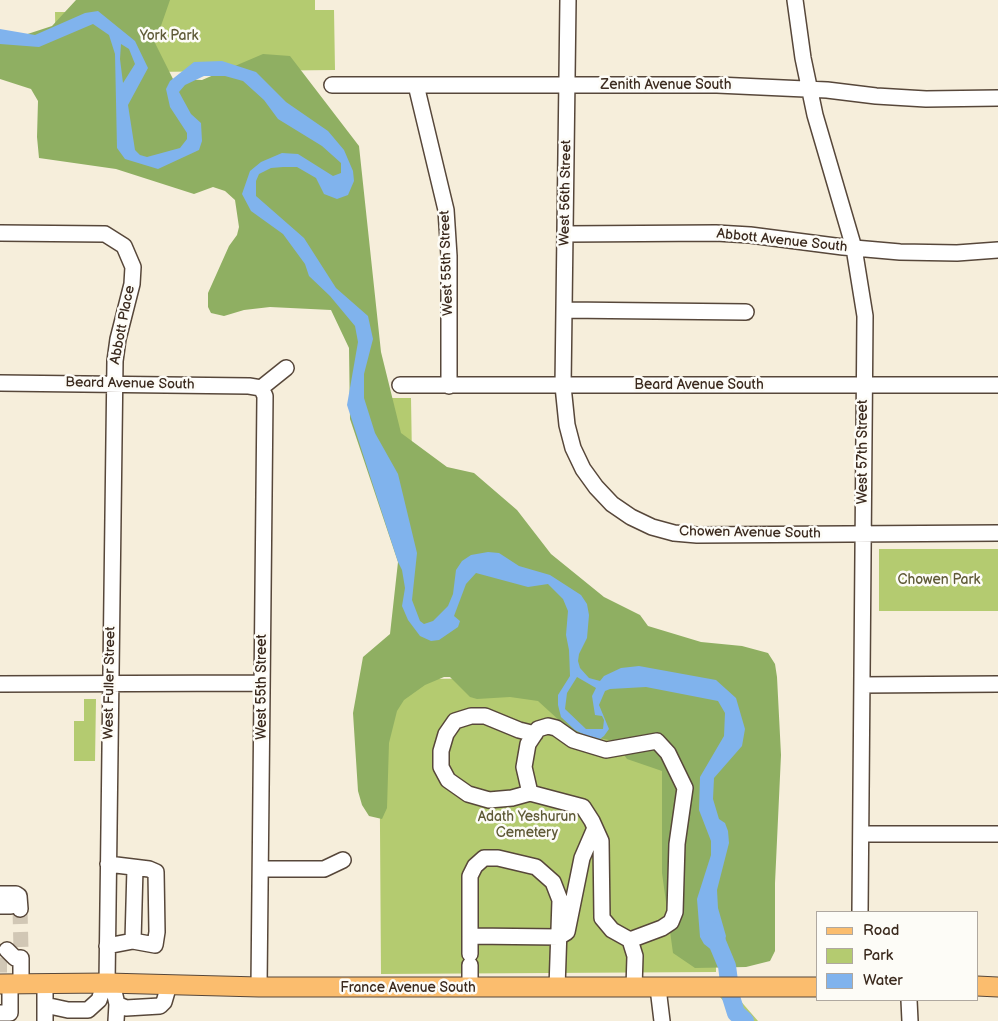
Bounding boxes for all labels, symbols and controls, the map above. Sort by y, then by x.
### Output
park label: York Park [140,28,198,44]
street label: Zenith Avenue South [601,77,731,93]
street label: West 56th Street [557,140,575,246]
street label: West 55th Street [437,210,457,316]
street label: Abbott Avenue South [716,226,848,256]
street label: Abbott Place [107,284,139,366]
street label: Beard Avenue South [65,374,195,394]
street label: Beard Avenue South [634,377,764,393]
street label: West 57th Street [855,400,871,504]
street label: Chowen Avenue South [679,523,821,543]
park label: Chowen Park [898,572,980,588]
street label: West Fuller Street [101,626,119,740]
street label: West 55th Street [254,634,270,740]
park label: Adath Yeshurun Cemetery [478,809,576,842]
legend [816,911,978,1001]
text: Road [863,921,899,940]
text: Park [863,946,893,965]
text: Water [863,971,903,990]
street label: France Avenue South [340,980,476,996]

